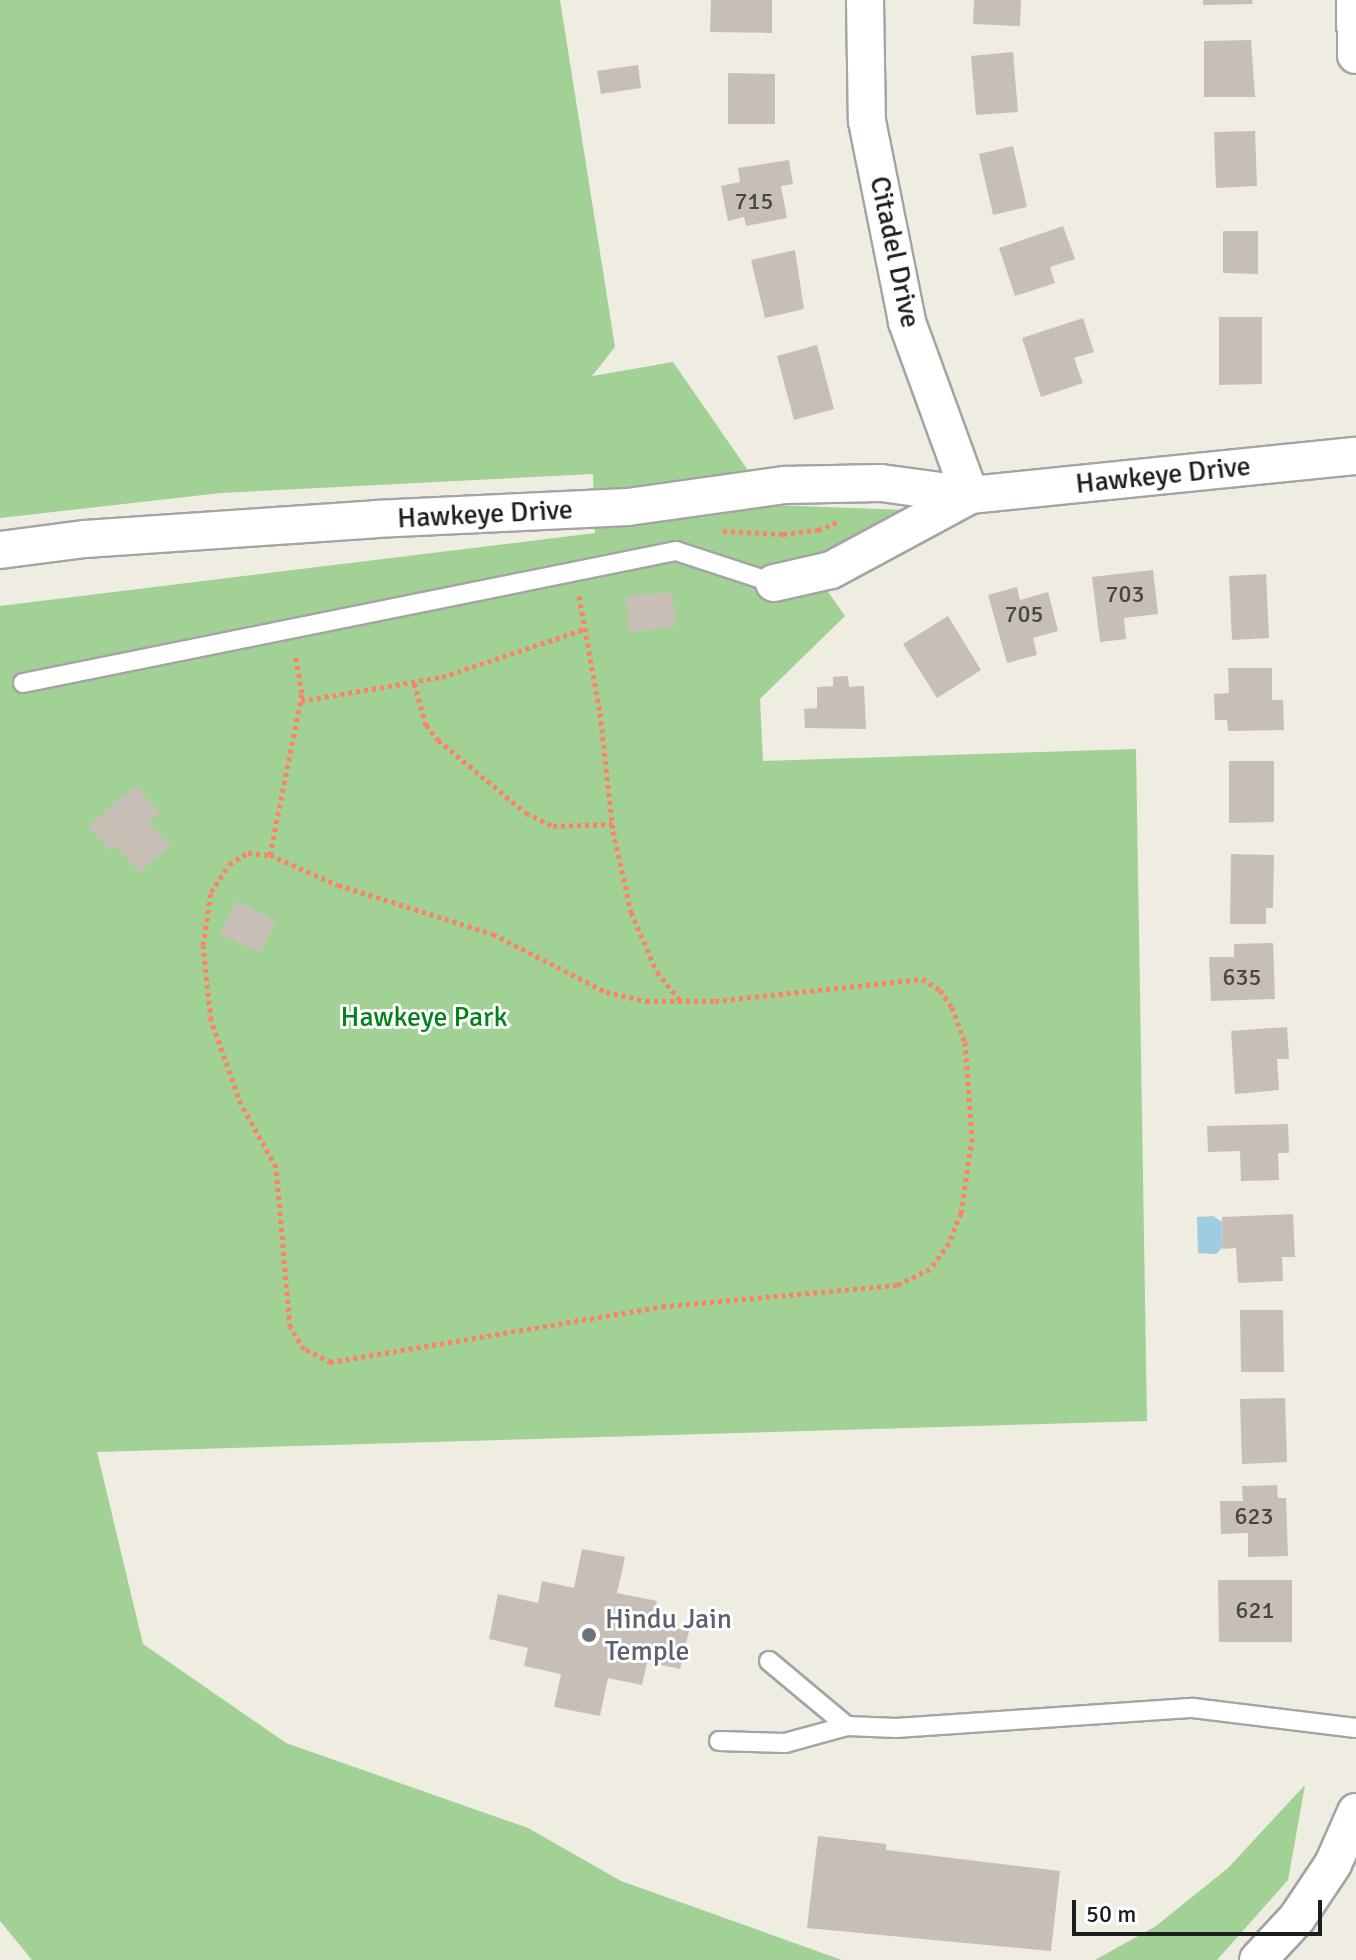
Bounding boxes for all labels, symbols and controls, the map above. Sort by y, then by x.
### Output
street label: Citadel Drive [863,173,927,331]
house number: 715 [735,188,773,216]
street label: Hawkeye Drive [1074,449,1252,501]
street label: Hawkeye Drive [396,493,574,535]
house number: 703 [1106,581,1144,609]
house number: 705 [1005,601,1043,629]
house number: 635 [1223,964,1261,992]
park label: Hawkeye Park [341,1000,507,1034]
house number: 623 [1235,1503,1273,1531]
house number: 621 [1236,1597,1274,1625]
place label: Hindu Jain Temple [605,1602,732,1668]
marker: Hindu Jain Temple [580,1626,598,1644]
scale bar [1076,1884,1326,1934]
text: 50 m [1086,1899,1136,1929]

